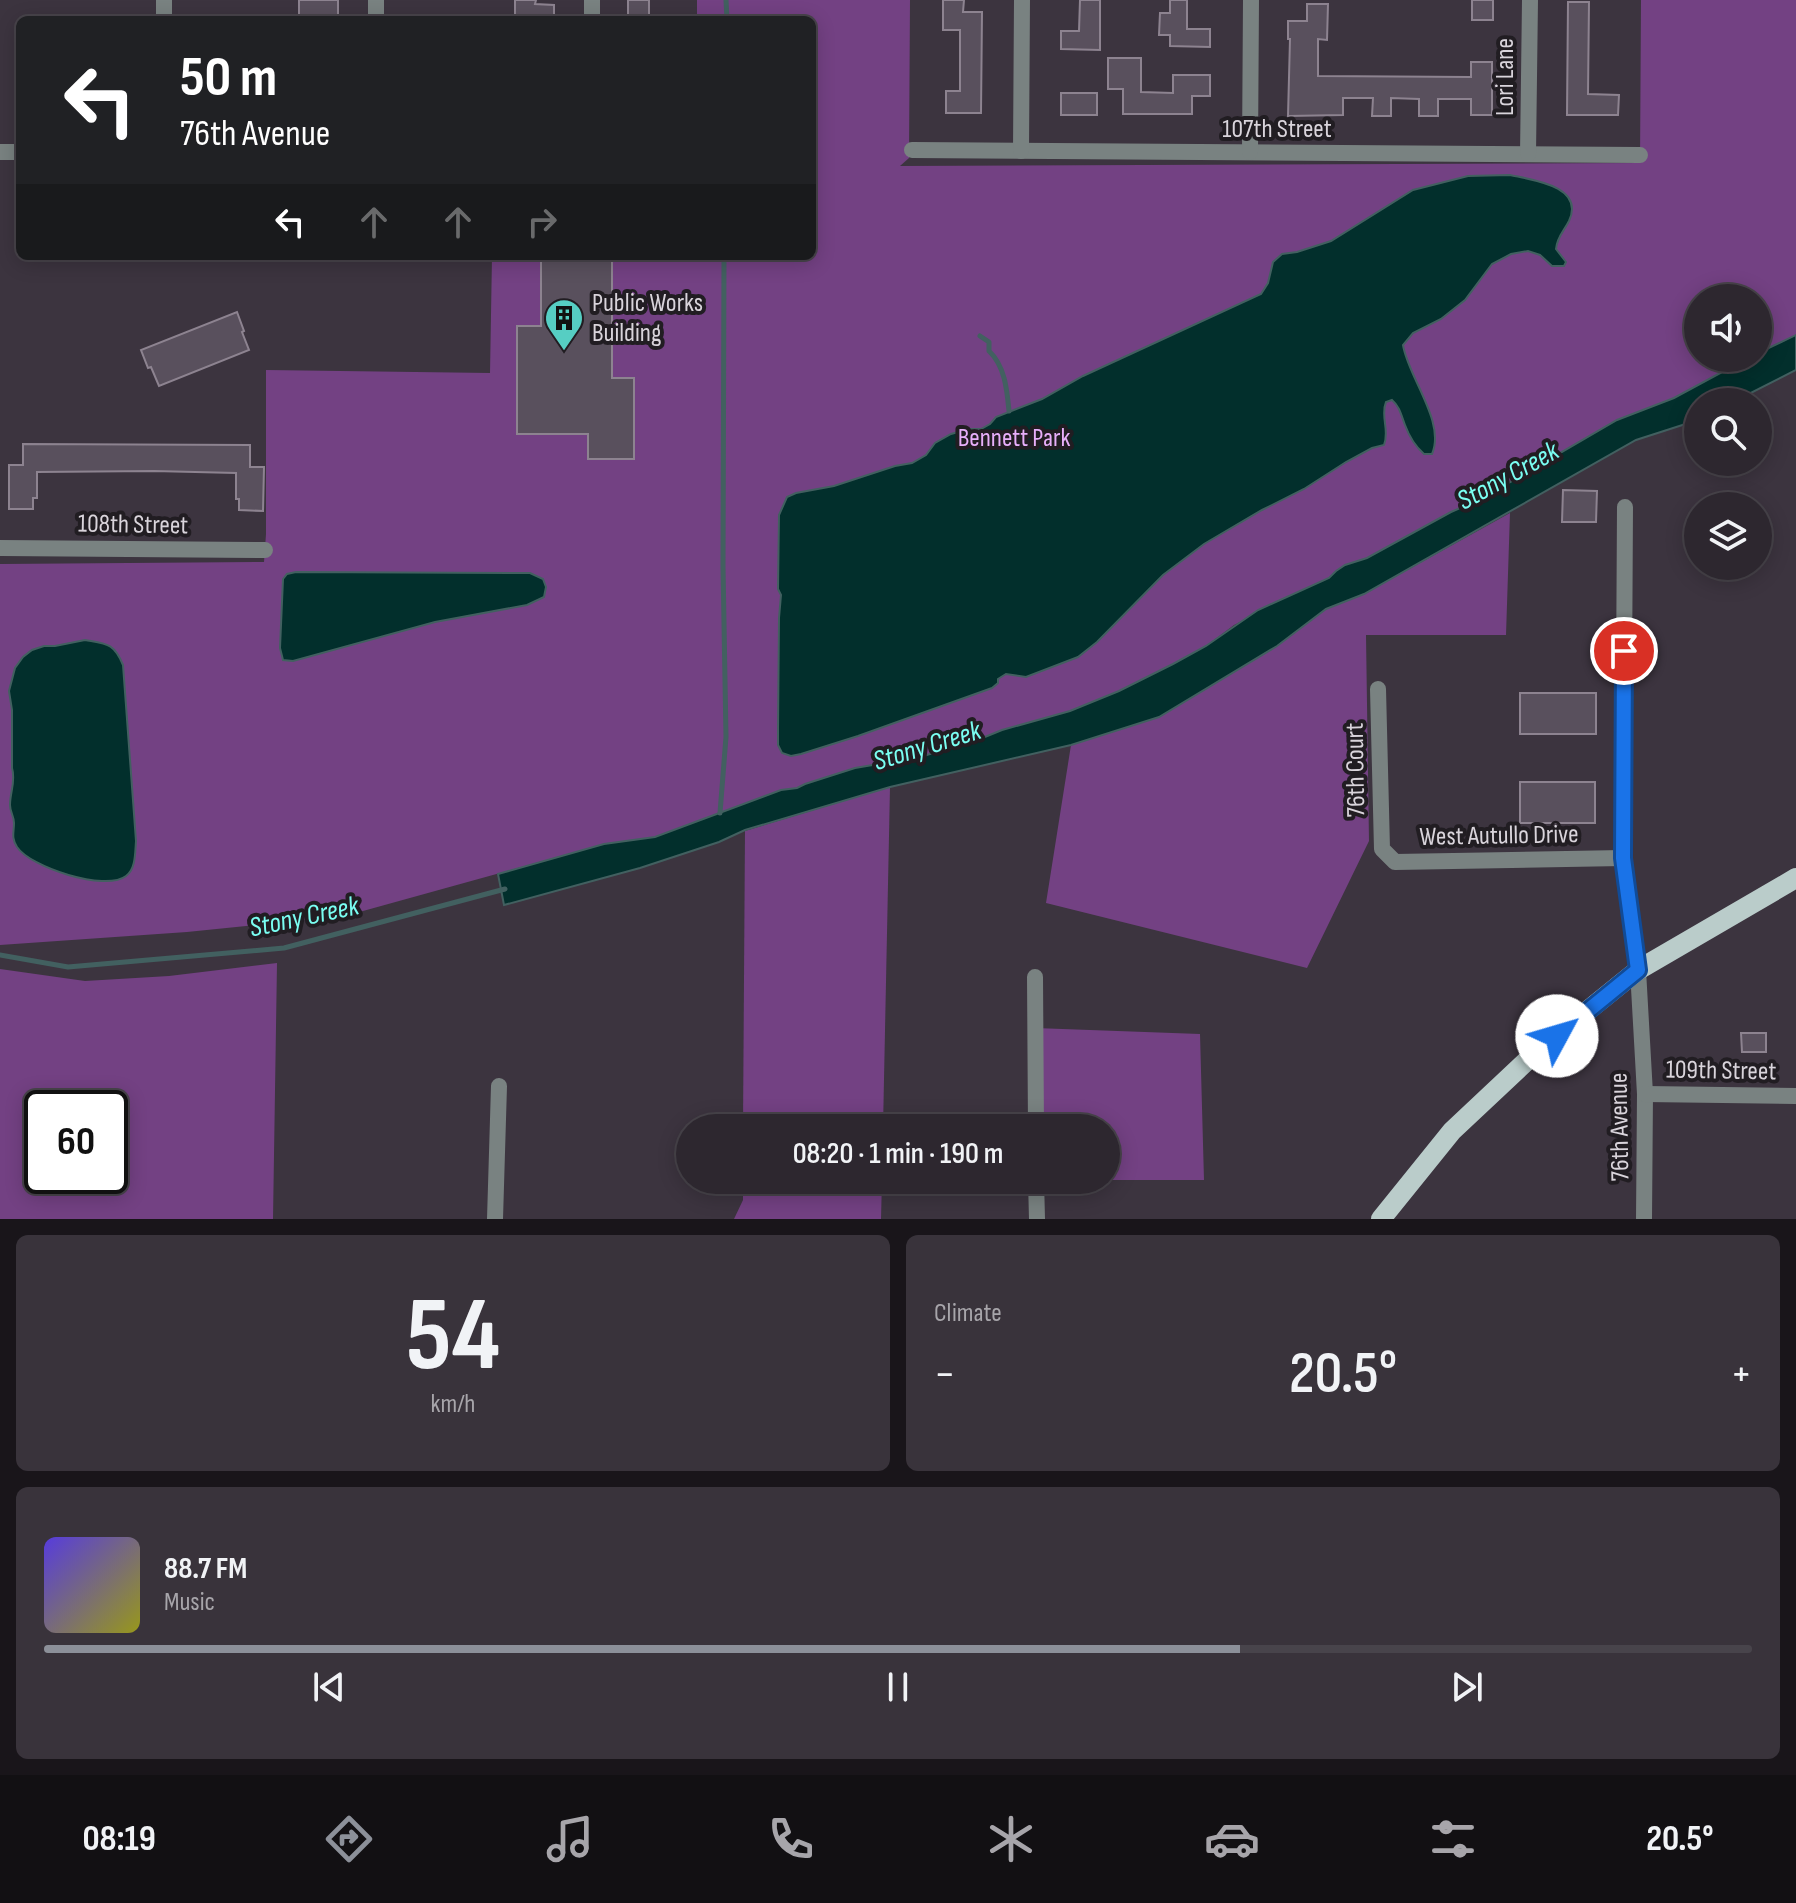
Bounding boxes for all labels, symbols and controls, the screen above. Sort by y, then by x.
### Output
street label: Lori Lane [1490,38,1521,116]
text: 50 m [180,45,277,112]
icon: left [48,48,152,152]
text: 76th Avenue [180,113,330,156]
street label: 107th Street [1222,114,1332,145]
icon: left [268,200,312,244]
icon: ahead [352,200,396,244]
icon: ahead [436,200,480,244]
icon: right [520,200,564,244]
map controls [1684,284,1772,580]
button: sound [1684,284,1772,372]
place label: Public Works Building [592,288,703,349]
building icon: Public Works Building [543,297,585,352]
button: search [1684,388,1772,476]
park label: Bennett Park [958,423,1070,454]
water label: Stony Creek [1451,434,1566,517]
button: layers [1684,492,1772,580]
street label: 108th Street [78,509,188,541]
pin [1590,617,1658,685]
icon: arrive [1602,629,1646,673]
water label: Stony Creek [869,714,986,778]
street label: 76th Court [1340,722,1372,818]
street label: West Autullo Drive [1419,819,1579,853]
water label: Stony Creek [246,889,363,945]
position arrow [1515,994,1599,1078]
street label: 109th Street [1666,1055,1777,1087]
street label: 76th Avenue [1604,1072,1636,1182]
speed limit sign: 60 [24,1090,128,1194]
text: 08:20 · 1 min · 190 m [793,1136,1003,1172]
text: 54 [406,1274,500,1399]
text: Climate [934,1298,1002,1329]
text: 20.5° [1289,1338,1397,1410]
text: − [934,1348,956,1401]
text: + [1730,1348,1752,1401]
text: km/h [431,1389,475,1420]
text: 88.7 FM [164,1551,247,1587]
text: Music [164,1587,215,1618]
icon: previous [307,1665,351,1709]
icon: pause [876,1665,920,1709]
icon: next [1445,1665,1489,1709]
icon: directions [321,1811,377,1867]
icon: music [542,1811,598,1867]
icon: phone [763,1811,819,1867]
icon: climate [983,1811,1039,1867]
icon: car [1204,1811,1260,1867]
icon: filters [1425,1811,1481,1867]
text: 08:19 [82,1818,156,1861]
text: 20.5° [1646,1818,1714,1861]

